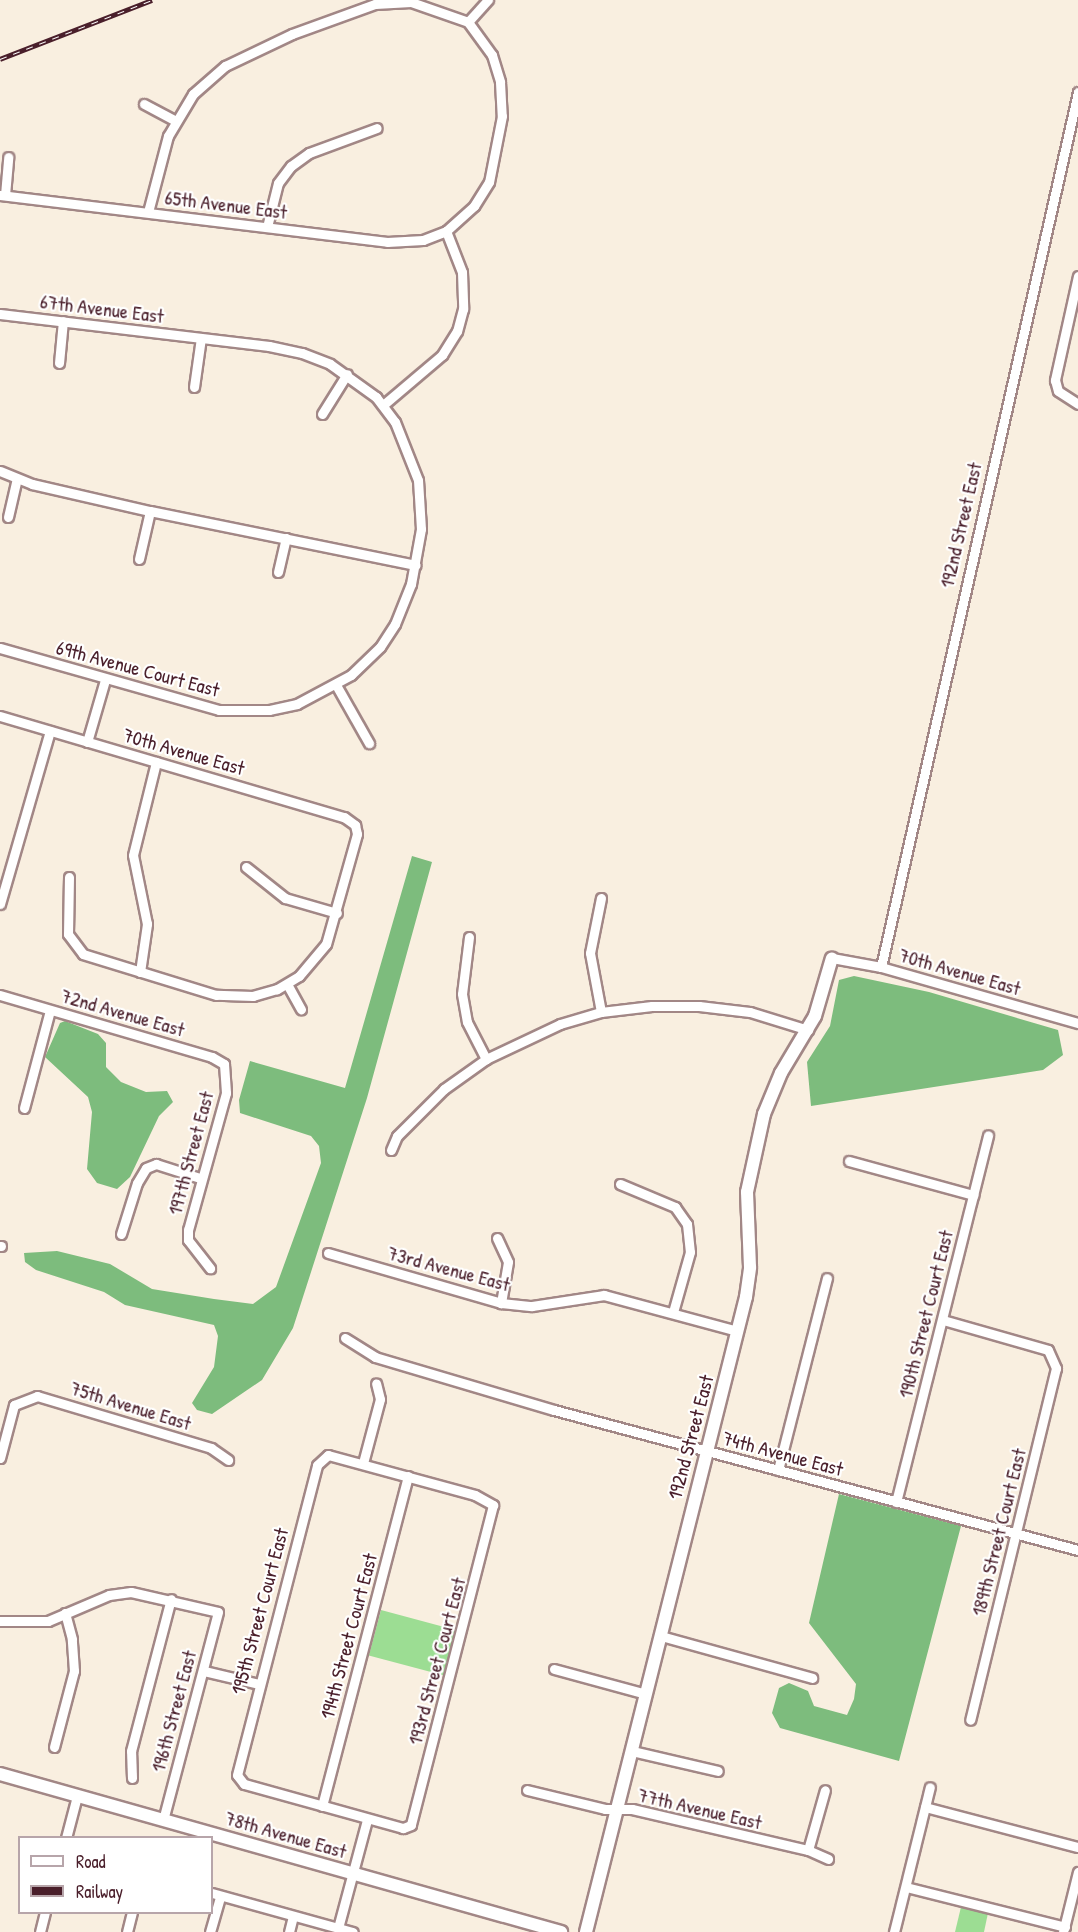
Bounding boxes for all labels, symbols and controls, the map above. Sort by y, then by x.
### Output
street label: 65th Avenue East [164,185,288,223]
street label: 67th Avenue East [39,289,165,327]
street label: 192nd Street East [934,460,986,590]
street label: 69th Avenue Court East [54,635,222,701]
street label: 70th Avenue East [120,722,248,780]
street label: 70th Avenue East [896,942,1024,1000]
street label: 72nd Avenue East [59,983,187,1041]
street label: 197th Street East [162,1089,218,1217]
street label: 190th Street Court East [893,1228,957,1400]
street label: 73rd Avenue East [385,1240,513,1296]
street label: 192nd Street East [662,1372,718,1502]
street label: 75th Avenue East [68,1375,194,1435]
street label: 74th Avenue East [720,1425,846,1481]
street label: 189th Street Court East [966,1446,1030,1618]
street label: 195th Street Court East [225,1525,293,1697]
street label: 194th Street Court East [314,1551,382,1721]
street label: 193rd Street Court East [402,1575,470,1747]
street label: 196th Street East [145,1648,201,1774]
street label: 77th Avenue East [636,1782,764,1834]
street label: 78th Avenue East [223,1805,349,1863]
legend [18,1836,213,1914]
text: Road [76,1849,106,1874]
text: Railway [76,1879,123,1904]

